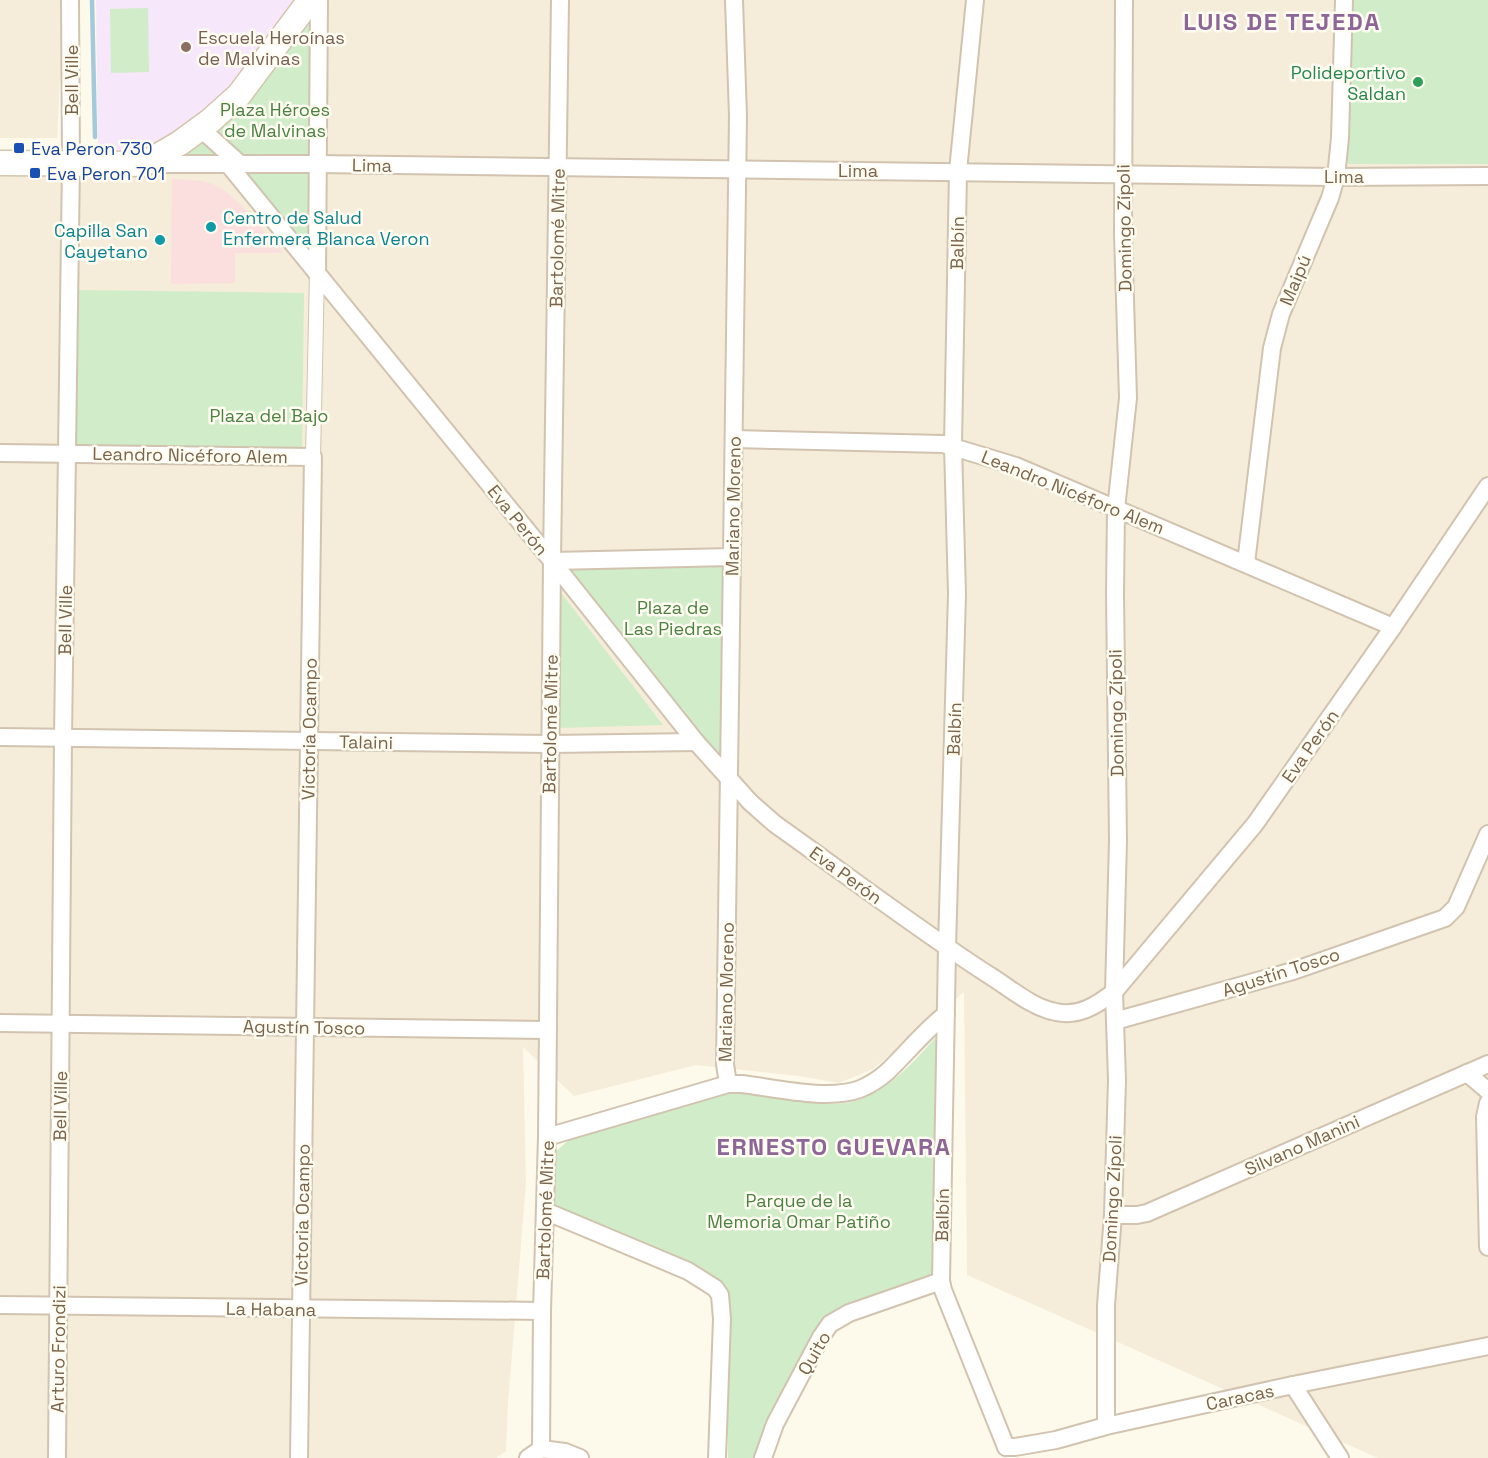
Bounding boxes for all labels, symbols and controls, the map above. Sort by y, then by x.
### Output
district label: LUIS DE TEJEDA [1183,6,1381,37]
place label: Escuela Heroínas de Malvinas [198,26,345,70]
marker: Escuela Heroínas de Malvinas [179,40,193,54]
street label: Bell Ville [60,45,83,115]
place label: Polideportivo Saldan [1291,61,1406,105]
marker: Polideportivo Saldan [1411,75,1425,89]
park label: Plaza Héroes de Malvinas [220,98,330,142]
place label: Eva Peron 730 [31,137,153,160]
marker: Eva Peron 730 [12,141,26,155]
street label: Lima [352,153,392,177]
street label: Lima [838,159,878,182]
place label: Eva Peron 701 [47,162,165,185]
street label: Domingo Zípoli [1111,164,1137,292]
street label: Lima [1324,165,1364,188]
marker: Eva Peron 701 [28,166,42,180]
street label: Bartolomé Mitre [544,168,570,308]
place label: Centro de Salud Enfermera Blanca Veron [223,206,429,250]
street label: Balbín [945,216,969,270]
place label: Capilla San Cayetano [54,219,148,263]
marker: Centro de Salud Enfermera Blanca Veron [204,220,218,234]
marker: Capilla San Cayetano [153,233,167,247]
street label: Maipú [1274,251,1316,309]
park label: Plaza del Bajo [210,404,328,427]
street label: Mariano Moreno [720,436,746,576]
street label: Leandro Nicéforo Alem [92,442,288,468]
street label: Leandro Nicéforo Alem [978,445,1168,539]
street label: Eva Perón [483,480,553,560]
street label: Bell Ville [53,584,77,656]
park label: Plaza de Las Piedras [624,596,722,640]
street label: Domingo Zípoli [1103,649,1129,777]
street label: Bartolomé Mitre [537,654,563,794]
street label: Victoria Ocampo [296,658,322,800]
street label: Balbín [942,702,966,756]
street label: Eva Perón [1276,705,1344,787]
street label: Talaini [339,730,393,754]
street label: Eva Perón [805,841,887,909]
street label: Mariano Moreno [713,922,739,1062]
street label: Agustín Tosco [1219,942,1343,1002]
street label: Agustín Tosco [243,1014,365,1040]
street label: Bell Ville [48,1070,72,1142]
street label: Silvano Manini [1241,1109,1363,1181]
district label: ERNESTO GUEVARA [717,1131,951,1162]
street label: Domingo Zípoli [1097,1135,1127,1263]
street label: Bartolomé Mitre [531,1140,559,1280]
street label: Victoria Ocampo [289,1144,315,1286]
street label: Balbín [930,1188,954,1242]
park label: Parque de la Memoria Omar Patiño [707,1189,891,1233]
street label: Arturo Frondizi [45,1285,71,1413]
street label: La Habana [226,1297,316,1321]
street label: Quito [792,1327,836,1379]
street label: Caracas [1204,1379,1276,1415]

